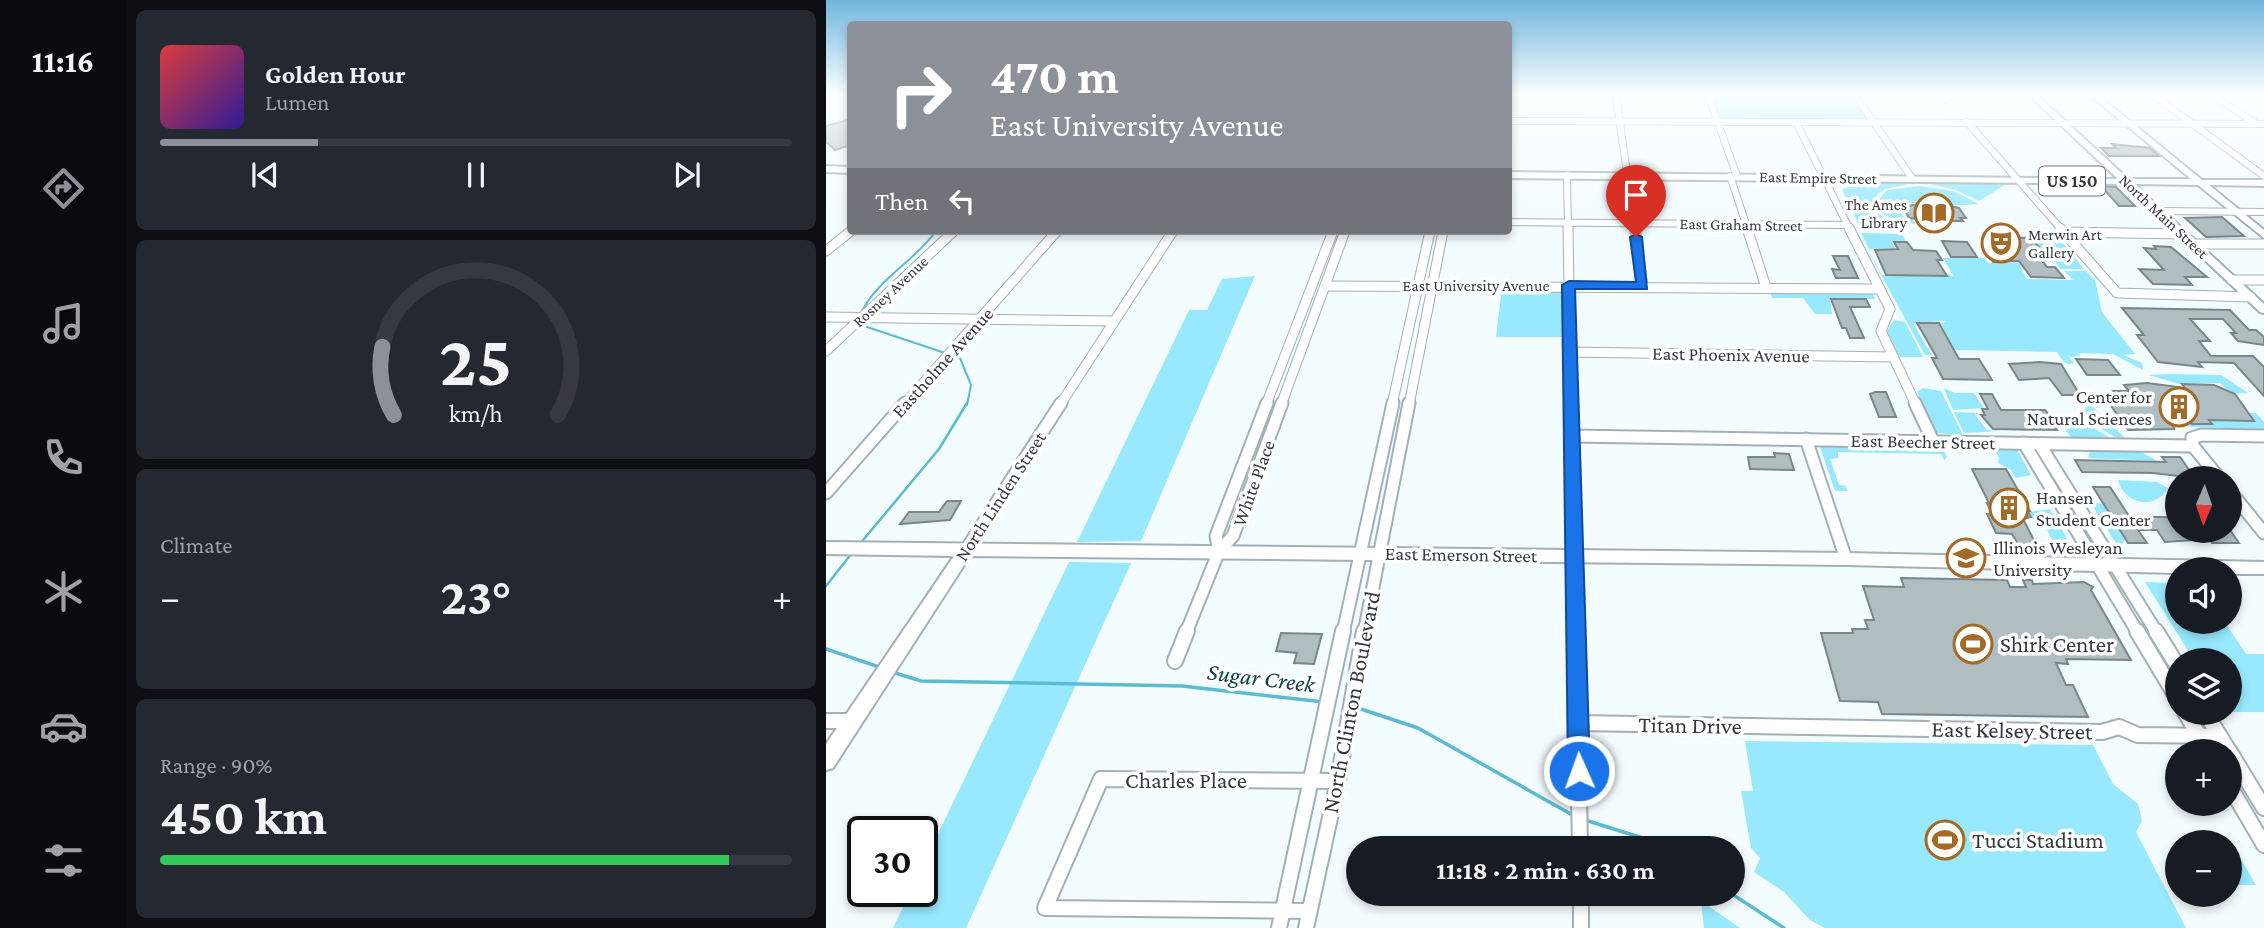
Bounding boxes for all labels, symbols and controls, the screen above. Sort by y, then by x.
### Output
text: 11:16 [32,43,94,79]
icon: right [875,49,966,140]
text: 470 m [990,49,1119,104]
text: Golden Hour [265,60,406,89]
text: Lumen [265,89,329,115]
text: East University Avenue [990,107,1284,143]
icon: previous [246,156,284,194]
icon: pause [457,156,495,194]
icon: next [668,156,706,194]
icon: directions [39,164,88,213]
pin [1606,165,1666,237]
road number: US 150 [2039,166,2105,196]
street label: East Empire Street [1759,168,1878,188]
street label: North Main Street [2116,171,2212,262]
icon: arrive [1617,176,1655,214]
icon: left [943,182,981,220]
text: Then [875,187,929,216]
library icon: The Ames Library [1913,192,1955,234]
place label: The Ames Library [1844,196,1908,232]
street label: East Graham Street [1679,215,1803,234]
theatre icon: Merwin Art Gallery [1980,222,2022,264]
place label: Merwin Art Gallery [2028,226,2102,262]
street label: Rosney Avenue [849,252,932,331]
street label: East University Avenue [1403,277,1549,295]
icon: music [39,299,88,348]
street label: Eastholme Avenue [888,303,997,422]
text: 25 [440,321,512,402]
street label: East Phoenix Avenue [1652,343,1810,366]
place label: Center for Natural Sciences [2027,386,2152,429]
building icon: Center for Natural Sciences [2158,386,2200,428]
text: km/h [449,400,503,427]
street label: North Linden Street [951,427,1050,565]
street label: East Beecher Street [1850,430,1996,453]
icon: phone [39,433,88,482]
street label: White Place [1228,437,1279,529]
north arrow [2165,466,2242,542]
map controls [2165,466,2242,907]
building icon: Hansen Student Center [1988,487,2030,529]
place label: Hansen Student Center [2036,487,2151,530]
text: Climate [160,532,232,558]
school or university icon: Illinois Wesleyan University [1945,537,1987,579]
place label: Illinois Wesleyan University [1993,537,2123,580]
street label: East Emerson Street [1385,543,1538,566]
button: sound [2165,557,2242,634]
icon: climate [39,567,88,616]
text: 23° [440,567,512,625]
text: − [160,576,180,618]
text: + [772,576,792,618]
street label: North Clinton Boulevard [1317,589,1385,815]
sports icon: Shirk Center [1952,623,1994,665]
place label: Shirk Center [2000,631,2114,657]
button: layers [2165,648,2242,725]
water label: Sugar Creek [1206,657,1318,698]
icon: car [39,702,88,751]
street label: Titan Drive [1638,711,1742,739]
street label: East Kelsey Street [1931,716,2093,744]
position arrow [1542,734,1616,808]
button: + [2165,739,2242,816]
text: Range · 90% [160,752,273,778]
street label: Charles Place [1125,767,1247,793]
text: 450 km [160,787,327,845]
speed limit sign: 30 [847,816,938,907]
sports icon: Tucci Stadium [1924,819,1966,861]
place label: Tucci Stadium [1972,827,2104,853]
button: − [2165,830,2242,907]
icon: filters [39,836,88,885]
text: 11:18 · 2 min · 630 m [1436,856,1655,885]

